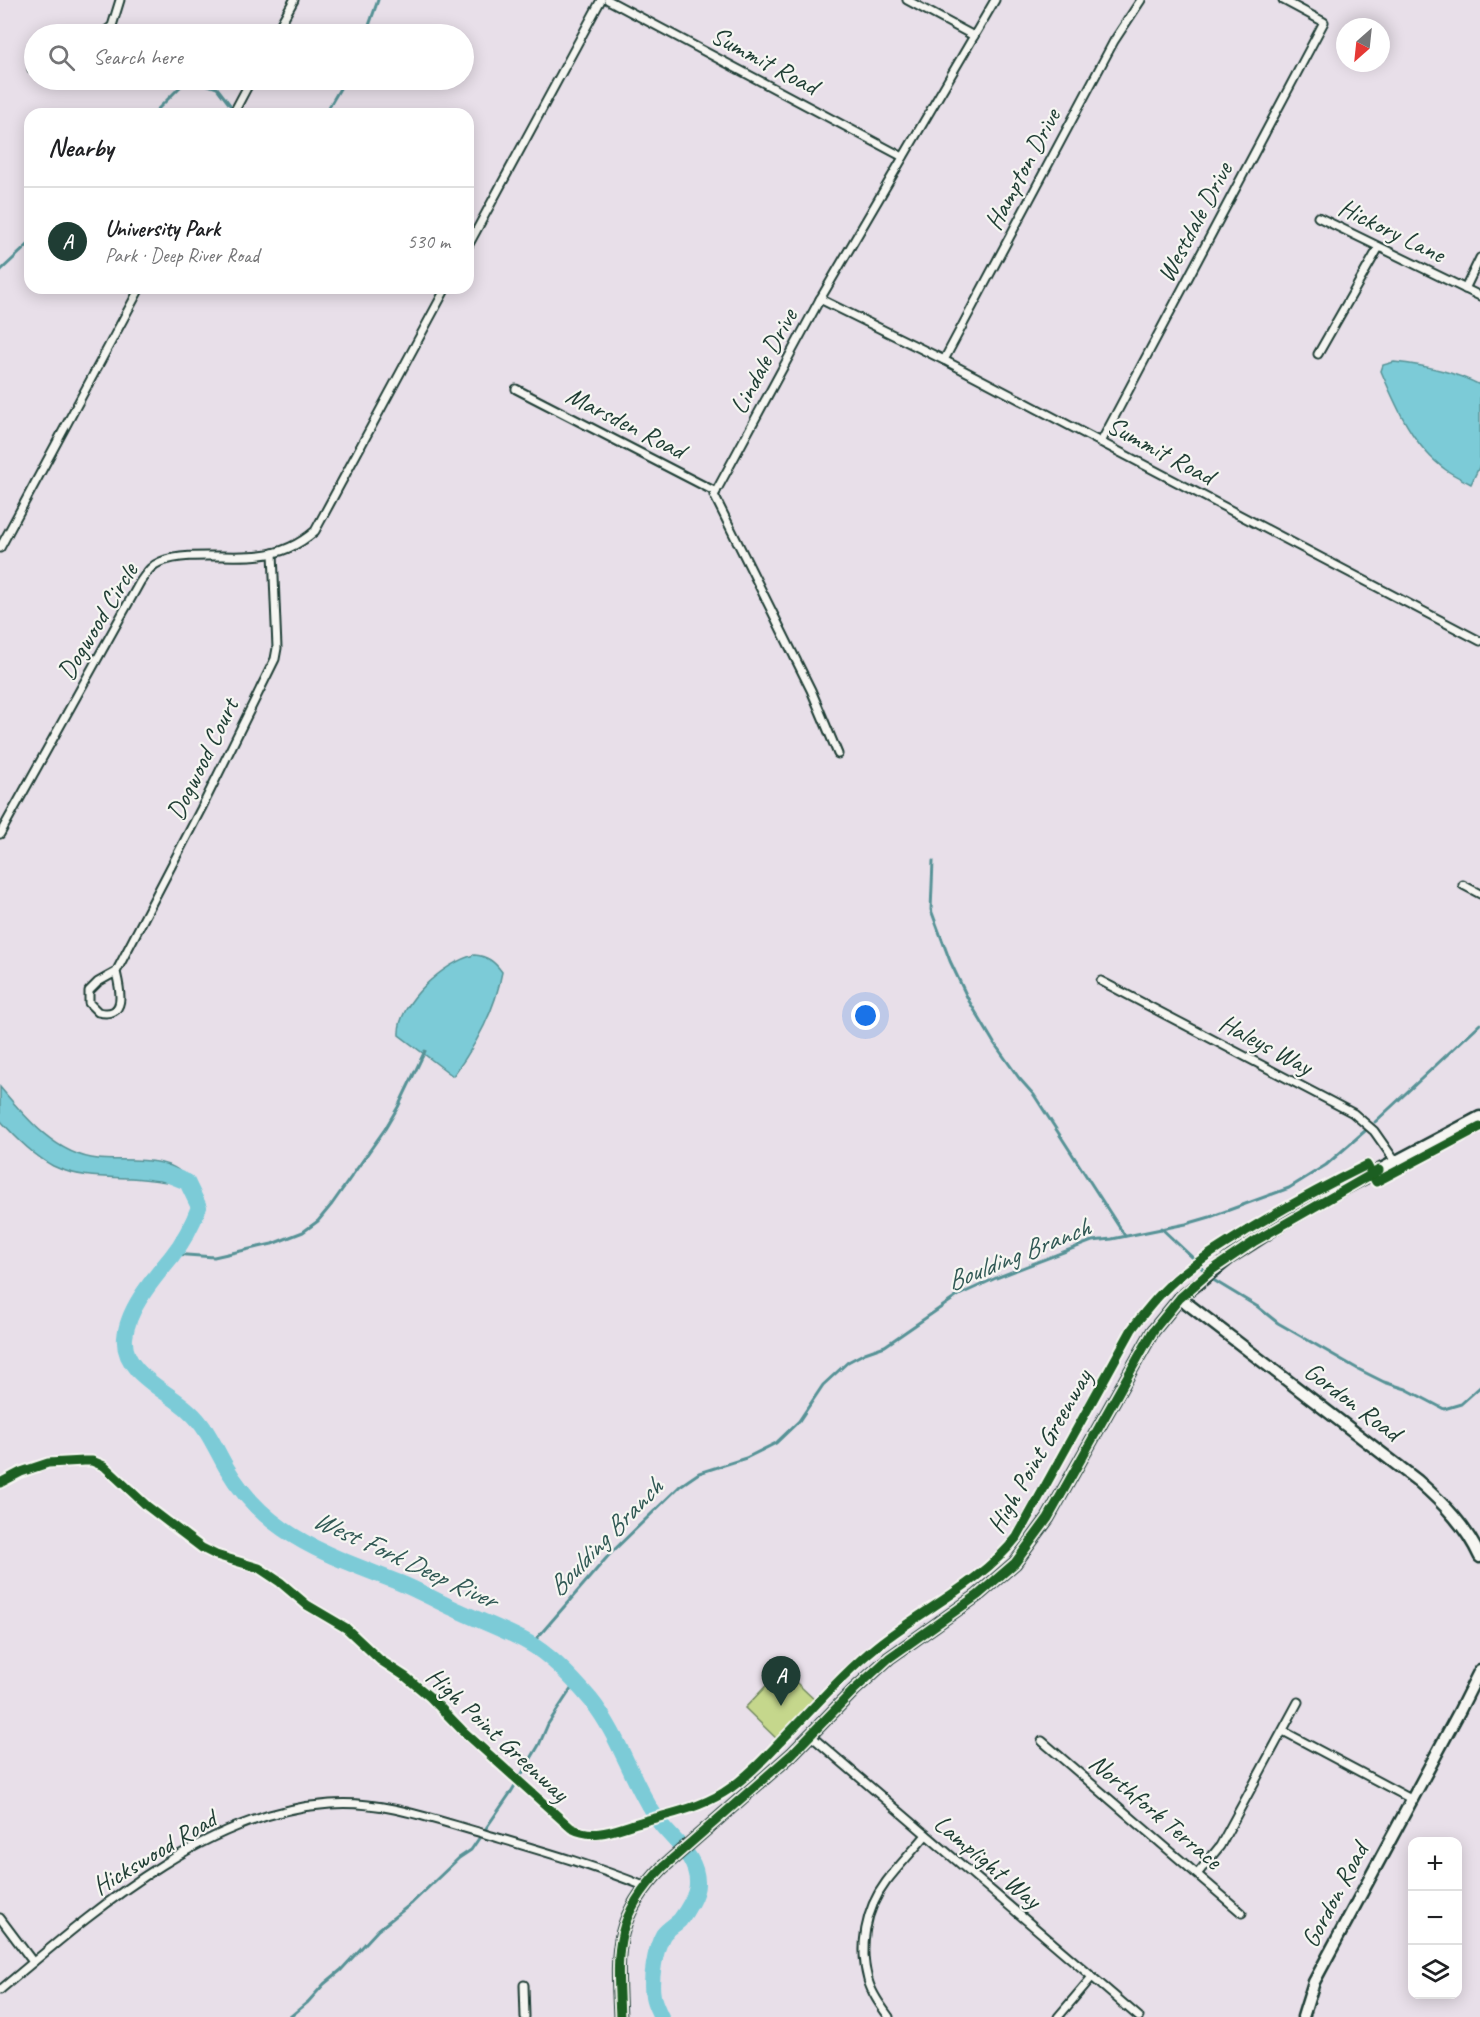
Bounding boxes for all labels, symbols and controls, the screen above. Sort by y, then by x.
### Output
north arrow [1336,18,1390,72]
street label: Summit Road [706,19,827,104]
search box [24,24,474,90]
icon: search [45,41,78,74]
text: Search here [93,43,183,71]
street label: Hampton Drive [977,101,1069,235]
text: Nearby [48,131,113,164]
street label: Westdale Drive [1149,155,1240,288]
street label: Hickory Lane [1333,191,1453,271]
text: University Park [105,215,220,243]
text: A [62,229,73,254]
text: 530 m [407,229,450,254]
text: Park · Deep River Road [105,243,259,268]
street label: Lindale Drive [722,302,806,419]
street label: Marsden Road [561,378,694,468]
street label: Summit Road [1102,409,1223,494]
street label: Dogwood Circle [50,556,146,686]
street label: Dogwood Court [159,691,247,825]
your location [851,1001,880,1030]
street label: Haleys Way [1213,1006,1320,1084]
water label: Boulding Branch [941,1209,1096,1298]
street label: Gordon Road [1298,1354,1411,1451]
street label: High Point Greenway [979,1362,1101,1539]
water label: Boulding Branch [540,1469,671,1603]
water label: West Fork Deep River [308,1502,507,1618]
pin: A [762,1656,800,1706]
street label: High Point Greenway [419,1660,578,1810]
street label: Northfork Terrace [1082,1746,1230,1878]
street label: Hickswood Road [86,1800,226,1902]
street label: Lamplight Way [927,1807,1050,1917]
street label: Gordon Road [1293,1834,1377,1953]
map controls [1408,1837,1462,1999]
button: + [1408,1837,1462,1891]
button: − [1408,1891,1462,1945]
button: layers [1408,1945,1462,1999]

